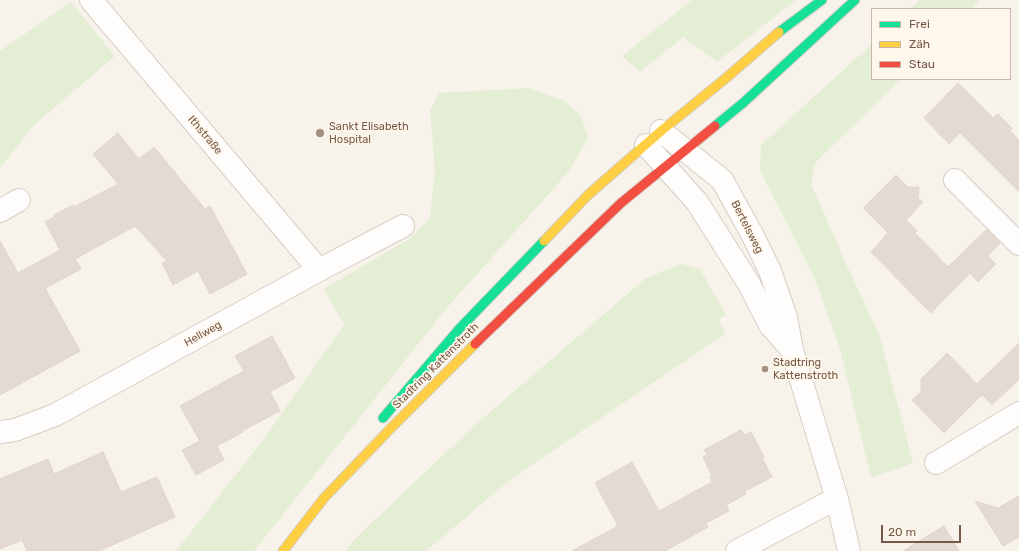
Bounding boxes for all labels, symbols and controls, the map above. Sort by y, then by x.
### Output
legend [871,8,1011,80]
text: Frei [909,17,930,31]
text: Zäh [909,37,930,51]
text: Stau [909,57,935,71]
street label: Ithstraße [185,113,225,157]
place label: Sankt Elisabeth Hospital [329,120,409,146]
marker: Sankt Elisabeth Hospital [314,127,326,139]
street label: Bertelsweg [728,198,766,256]
street label: Hellweg [182,318,224,350]
street label: Stadtring Kattenstroth [390,320,482,412]
place label: Stadtring Kattenstroth [773,356,838,382]
marker: Stadtring Kattenstroth [760,364,770,374]
scale bar [883,517,963,543]
text: 20 m [888,525,916,539]

